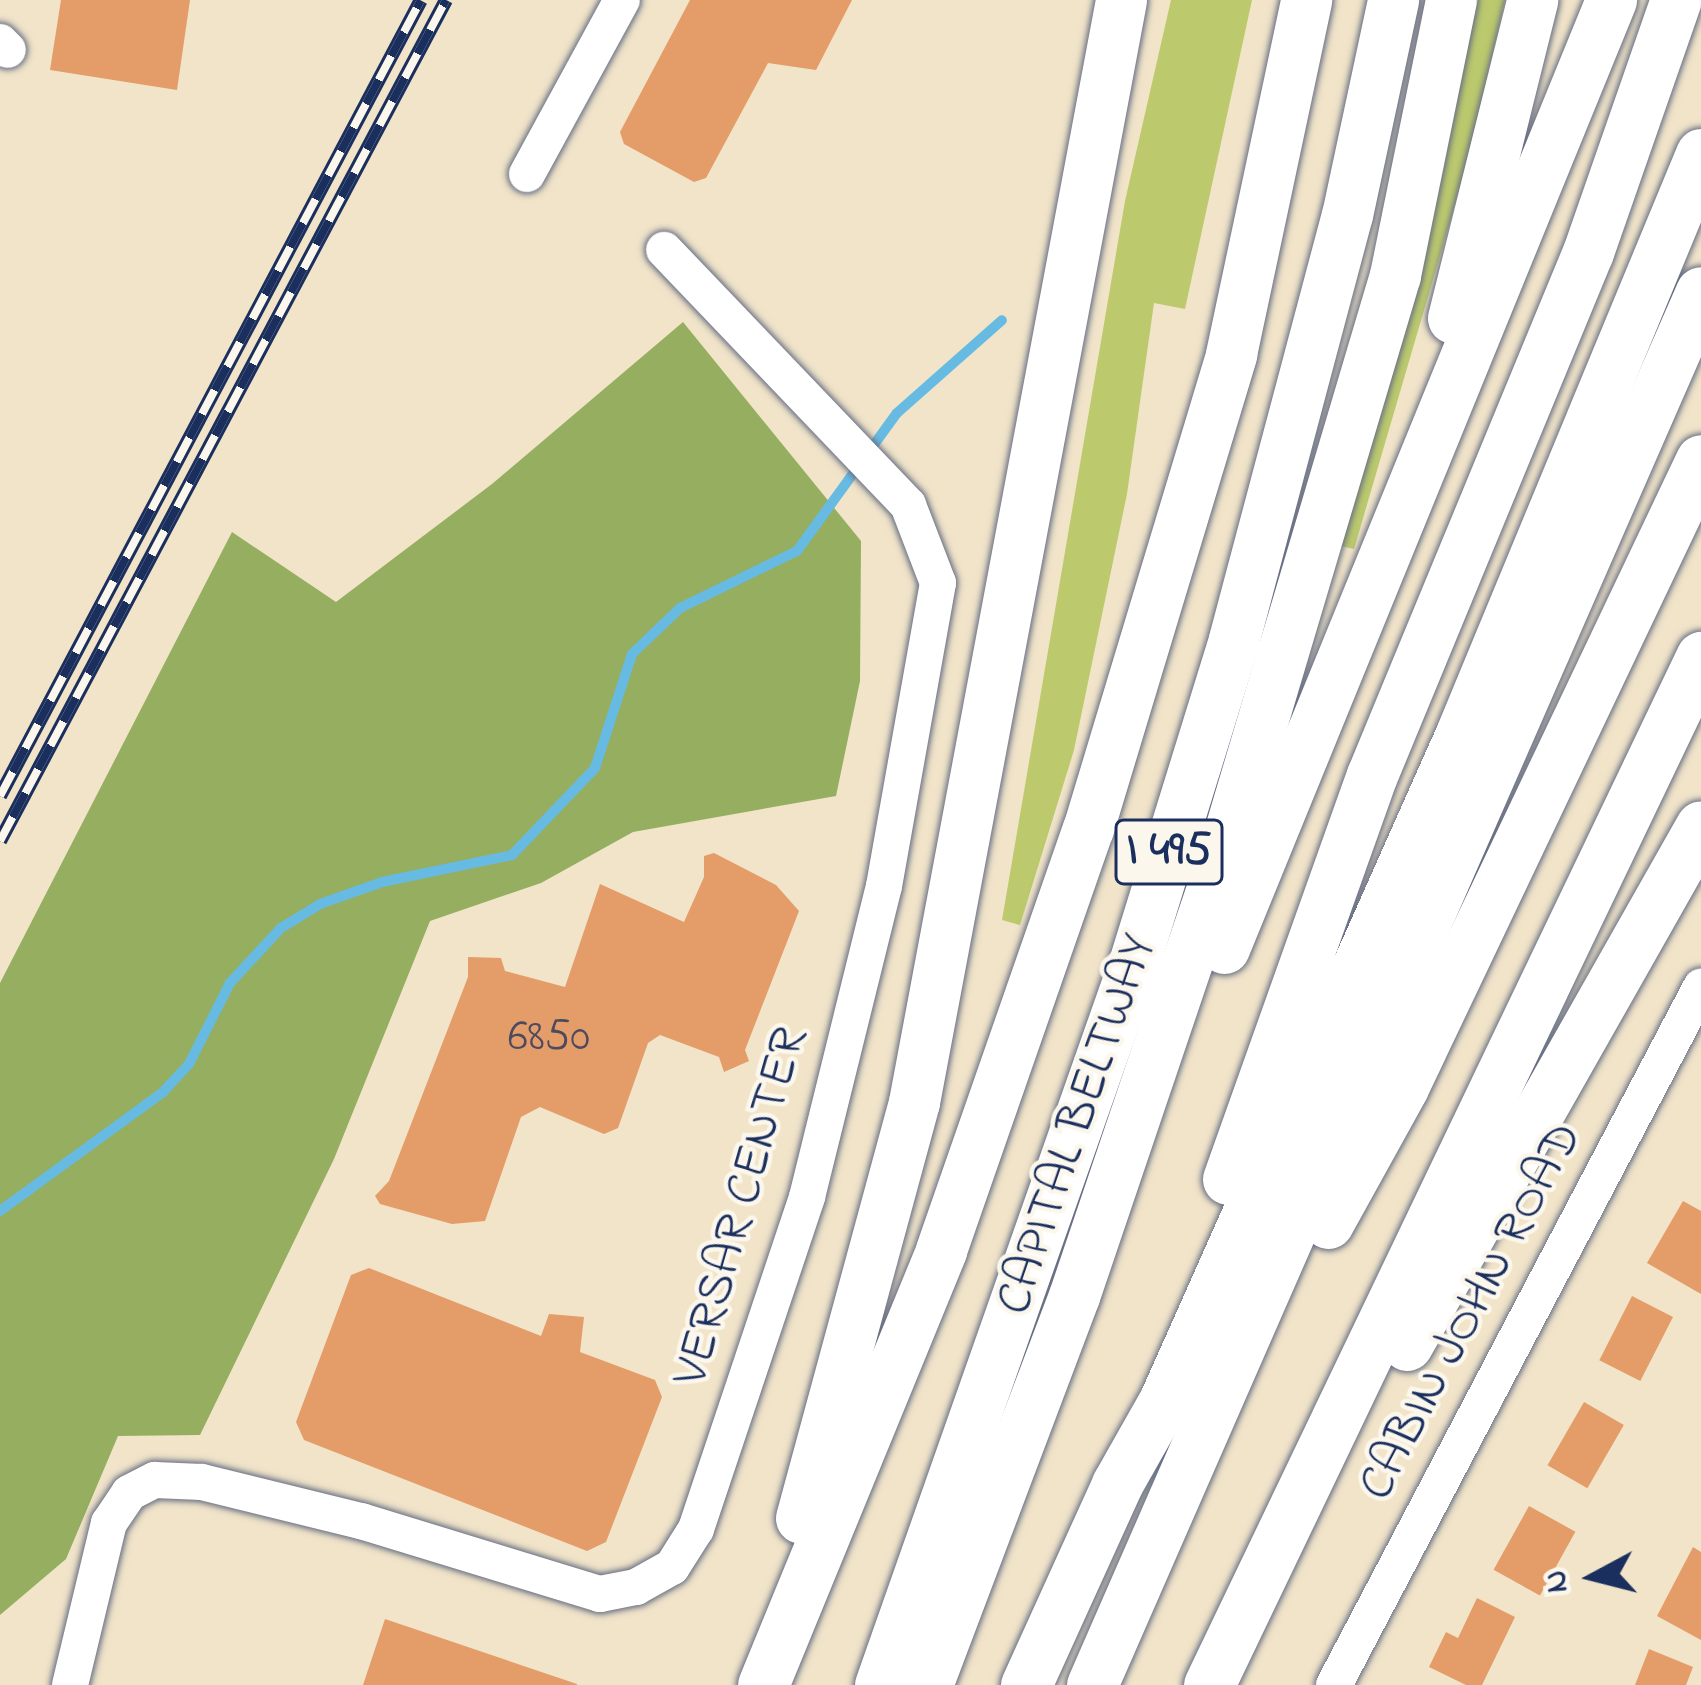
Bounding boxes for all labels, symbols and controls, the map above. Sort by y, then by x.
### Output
road number: I 495 [1112,810,1226,894]
street label: CAPITAL BELTWAY [984,927,1172,1323]
house number: 6850 [508,1012,590,1066]
street label: VERSAR CENTER [662,1021,822,1393]
street label: CABIN JOHN ROAD [1347,1113,1597,1511]
north arrow [1533,1517,1653,1637]
text: N [1532,1567,1582,1595]

